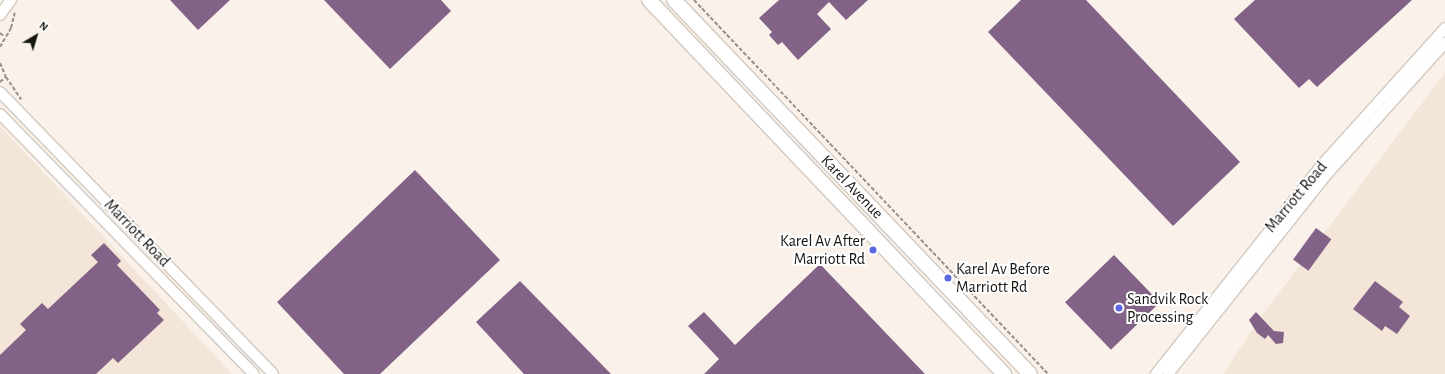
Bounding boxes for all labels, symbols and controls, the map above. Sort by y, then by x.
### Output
north arrow [16,16,56,56]
text: N [37,19,50,33]
street label: Karel Avenue [817,151,887,223]
street label: Marriott Road [1261,158,1331,236]
street label: Marriott Road [100,195,174,271]
place label: Karel Av After Marriott Rd [780,231,865,269]
marker: Karel Av After Marriott Rd [868,245,878,255]
place label: Karel Av Before Marriott Rd [956,259,1050,297]
marker: Karel Av Before Marriott Rd [943,273,953,283]
place label: Sandvik Rock Processing [1127,289,1208,327]
marker: Sandvik Rock Processing [1114,303,1124,313]

